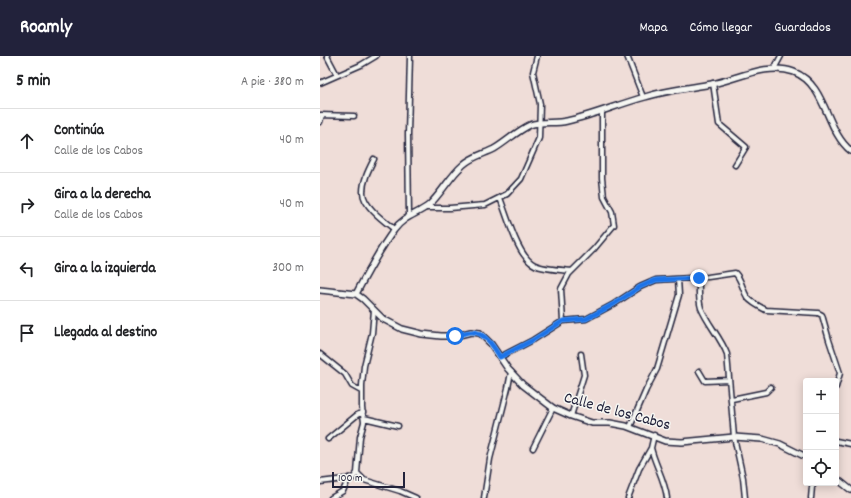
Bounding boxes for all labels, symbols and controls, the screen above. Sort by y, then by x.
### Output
text: Roamly [20,15,72,42]
text: Mapa [640,18,667,38]
text: Cómo llegar [689,18,752,38]
text: Guardados [774,18,831,38]
text: 5 min [16,70,50,94]
text: A pie · 380 m [241,73,304,92]
text: Continúa [54,120,104,142]
icon: ahead [16,130,38,152]
text: 40 m [280,131,304,150]
text: Calle de los Cabos [54,142,143,161]
text: Gira a la derecha [54,184,151,206]
icon: right [16,194,38,216]
text: 40 m [280,195,304,214]
text: Calle de los Cabos [54,206,143,225]
icon: left [16,258,38,280]
text: Gira a la izquierda [54,258,155,280]
text: 300 m [272,259,304,278]
route end [690,269,708,287]
icon: arrive [16,322,38,344]
text: Llegada al destino [54,322,157,344]
route start [446,327,464,345]
map controls [803,378,839,486]
button: + [803,378,839,414]
street label: Calle de los Cabos [561,387,673,437]
button: − [803,414,839,450]
button: locate [803,450,839,486]
scale bar [332,470,405,489]
text: 100 m [338,471,362,487]

